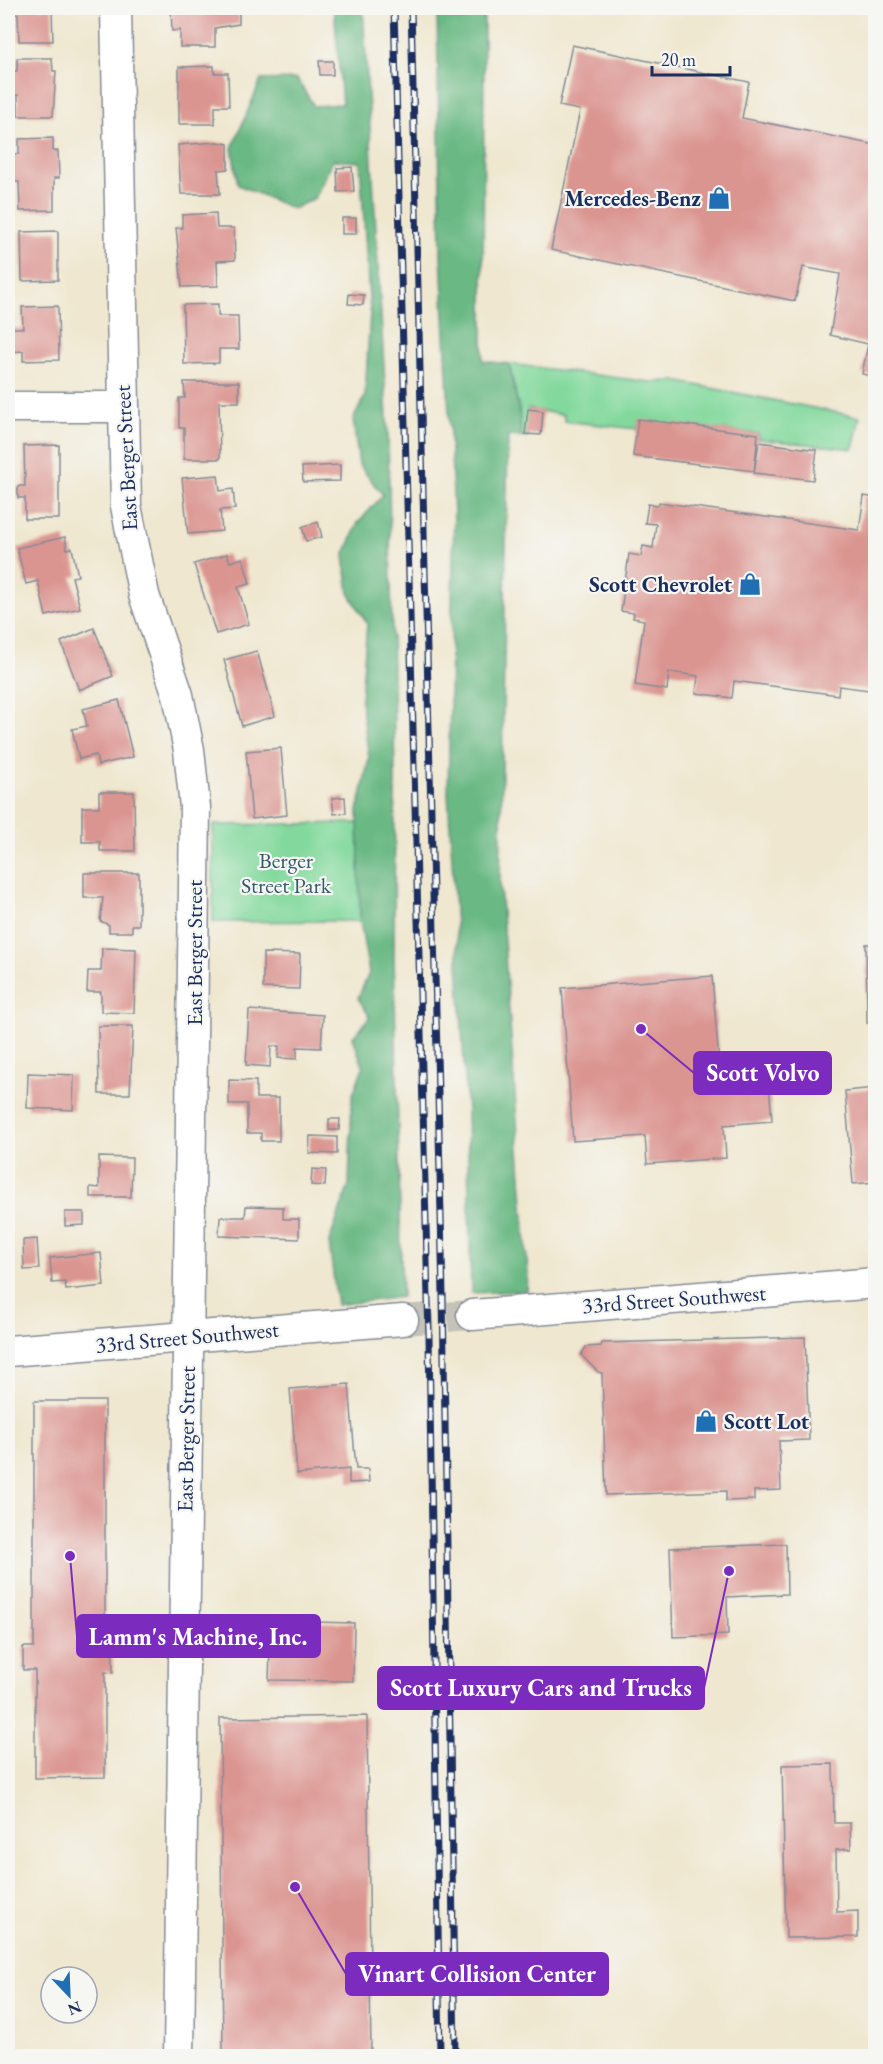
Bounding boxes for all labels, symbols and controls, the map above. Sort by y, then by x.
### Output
scale bar [652,39,730,77]
text: 20 m [661,48,696,71]
place label: Mercedes-Benz [564,184,701,213]
shop icon: Mercedes-Benz [706,185,732,211]
street label: East Berger Street [108,384,144,532]
place label: Scott Chevrolet [589,570,733,599]
shop icon: Scott Chevrolet [737,571,763,597]
park label: Berger Street Park [241,846,332,900]
street label: East Berger Street [180,880,209,1026]
callout: Scott Volvo [694,1052,831,1094]
text: Scott Volvo [706,1057,820,1088]
street label: 33rd Street Southwest [581,1278,767,1320]
street label: 33rd Street Southwest [94,1315,280,1359]
street label: East Berger Street [170,1366,202,1512]
place label: Scott Lot [724,1407,810,1436]
shop icon: Scott Lot [693,1408,719,1434]
callout: Lamm's Machine, Inc. [77,1615,320,1657]
text: Lamm's Machine, Inc. [89,1621,307,1652]
callout: Scott Luxury Cars and Trucks [378,1667,704,1709]
text: Scott Luxury Cars and Trucks [390,1672,692,1704]
callout: Vinart Collision Center [346,1953,608,1995]
text: Vinart Collision Center [358,1958,596,1989]
north arrow [39,1965,99,2025]
text: N [65,1996,85,2021]

